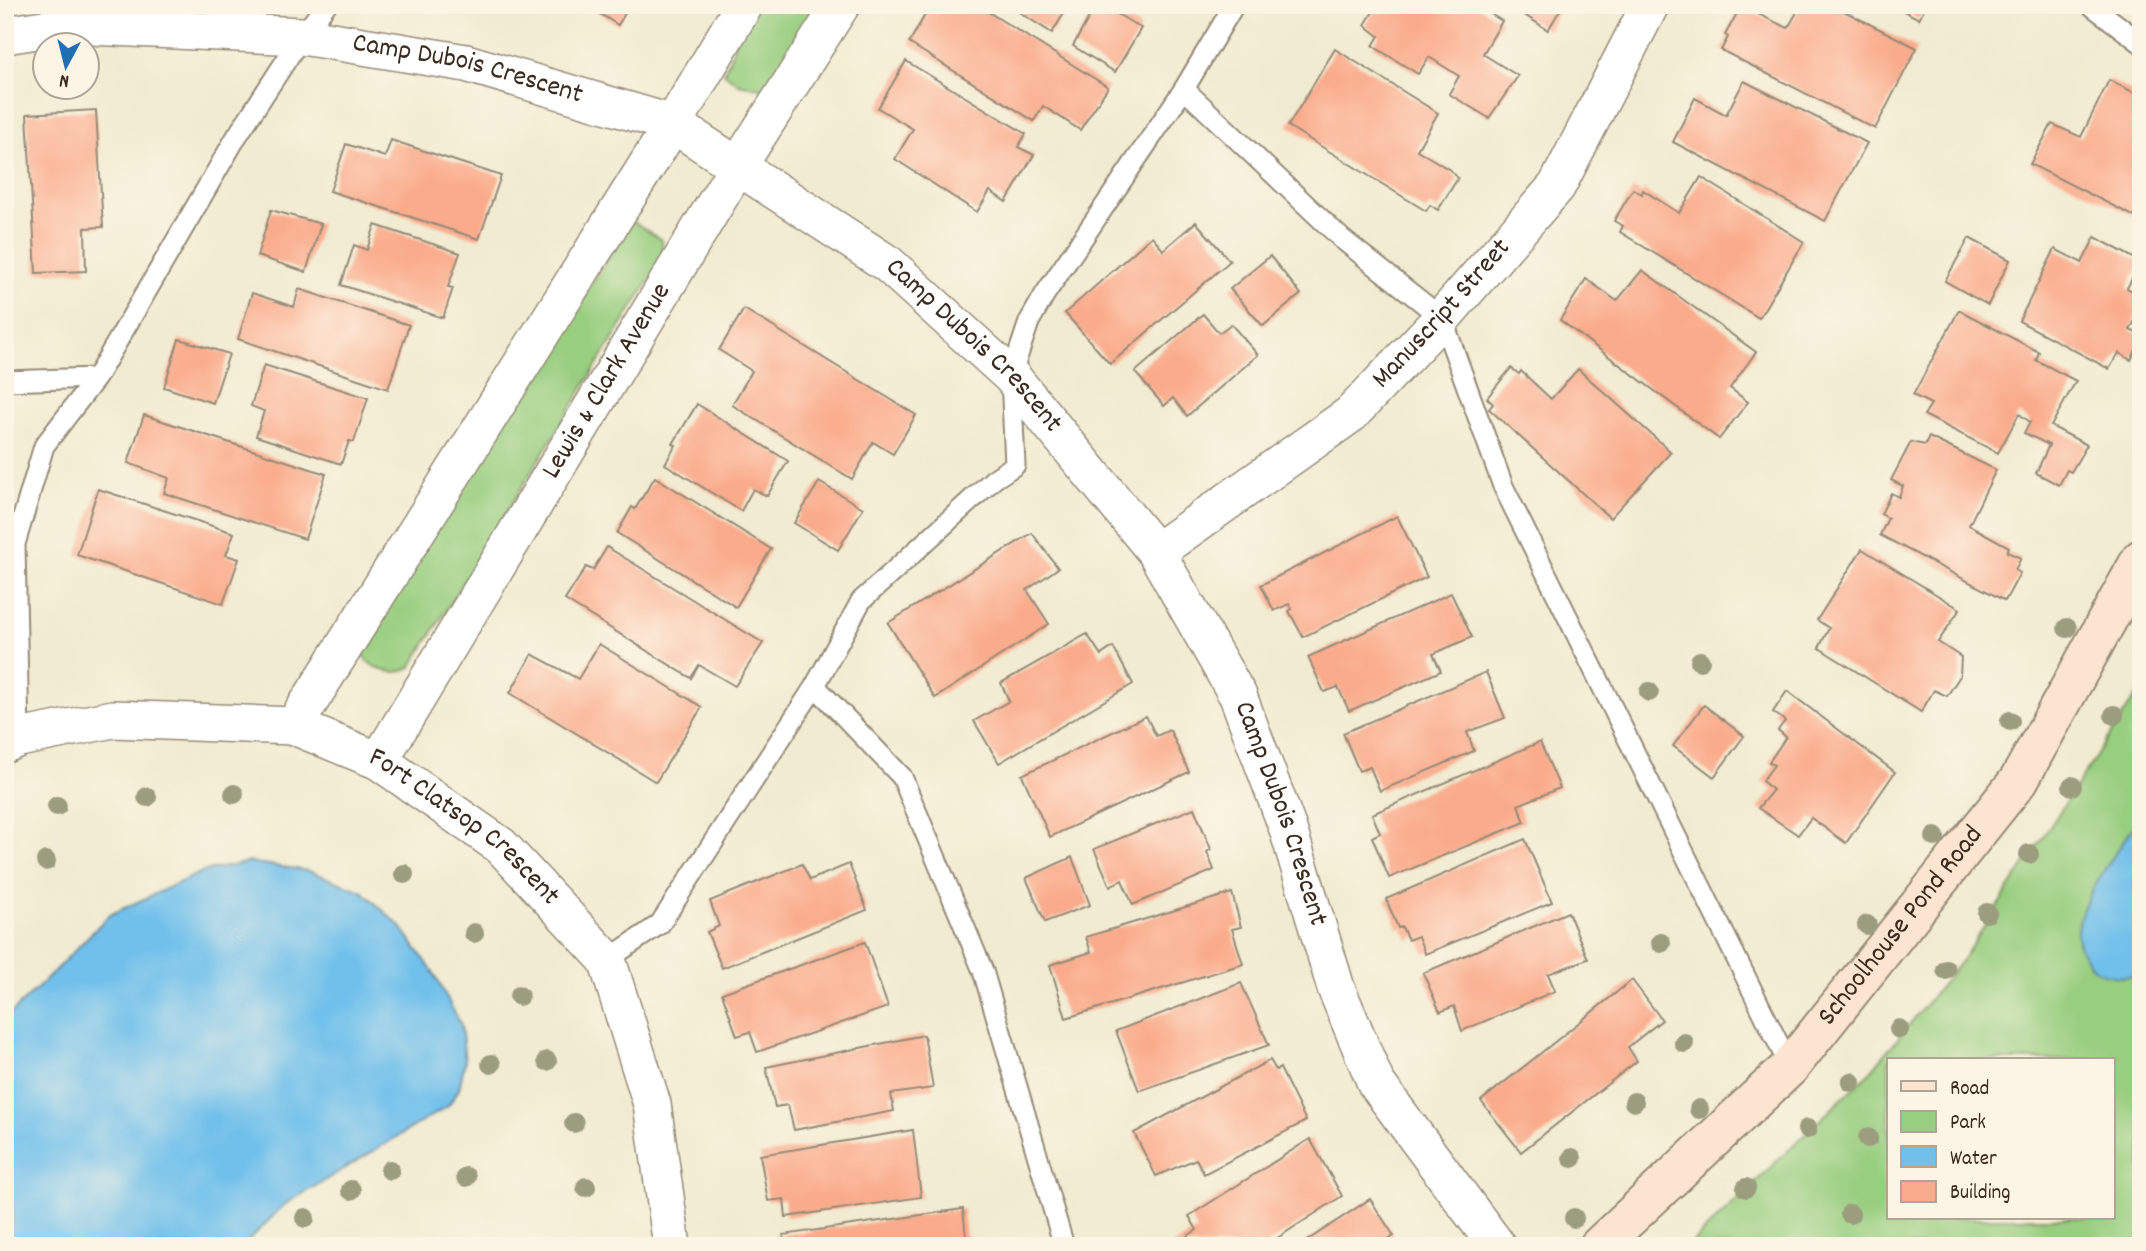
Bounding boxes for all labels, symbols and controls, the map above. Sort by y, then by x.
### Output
street label: Camp Dubois Crescent [349,25,587,116]
north arrow [32,32,102,102]
text: N [58,65,71,93]
street label: Manuscript Street [1364,231,1522,399]
street label: Camp Dubois Crescent [875,250,1071,442]
street label: Lewis & Clark Avenue [533,276,682,487]
street label: Camp Dubois Crescent [1222,696,1336,931]
street label: Fort Clatsop Crescent [362,739,568,916]
street label: Schoolhouse Pond Road [1809,818,1994,1036]
legend [1887,1058,2114,1220]
text: Road [1950,1075,1989,1105]
text: Park [1950,1109,1986,1139]
text: Water [1950,1145,1997,1175]
text: Building [1950,1179,2010,1209]

